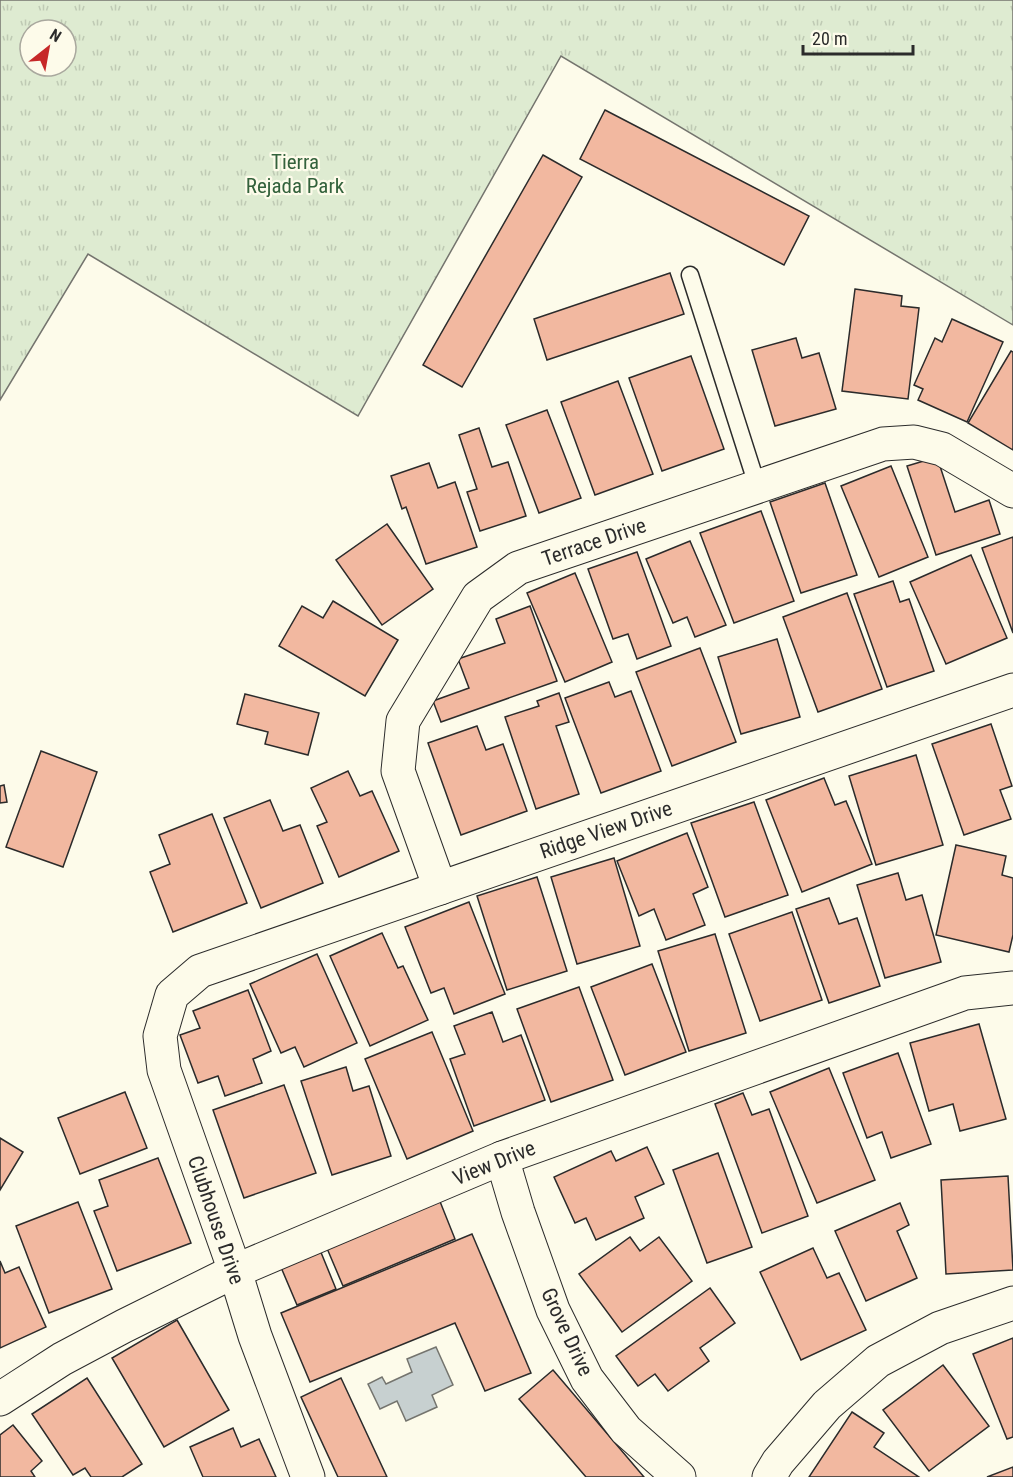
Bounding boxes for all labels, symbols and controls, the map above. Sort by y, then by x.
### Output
north arrow [18,18,78,78]
scale bar [803,18,912,56]
text: N [46,25,65,46]
text: 20 m [812,28,847,49]
park label: Tierra Rejada Park [246,150,345,198]
street label: Terrace Drive [539,513,649,571]
street label: Ridge View Drive [537,796,675,864]
street label: View Drive [449,1136,539,1190]
street label: Clubhouse Drive [183,1153,249,1288]
street label: Grove Drive [536,1284,598,1380]

